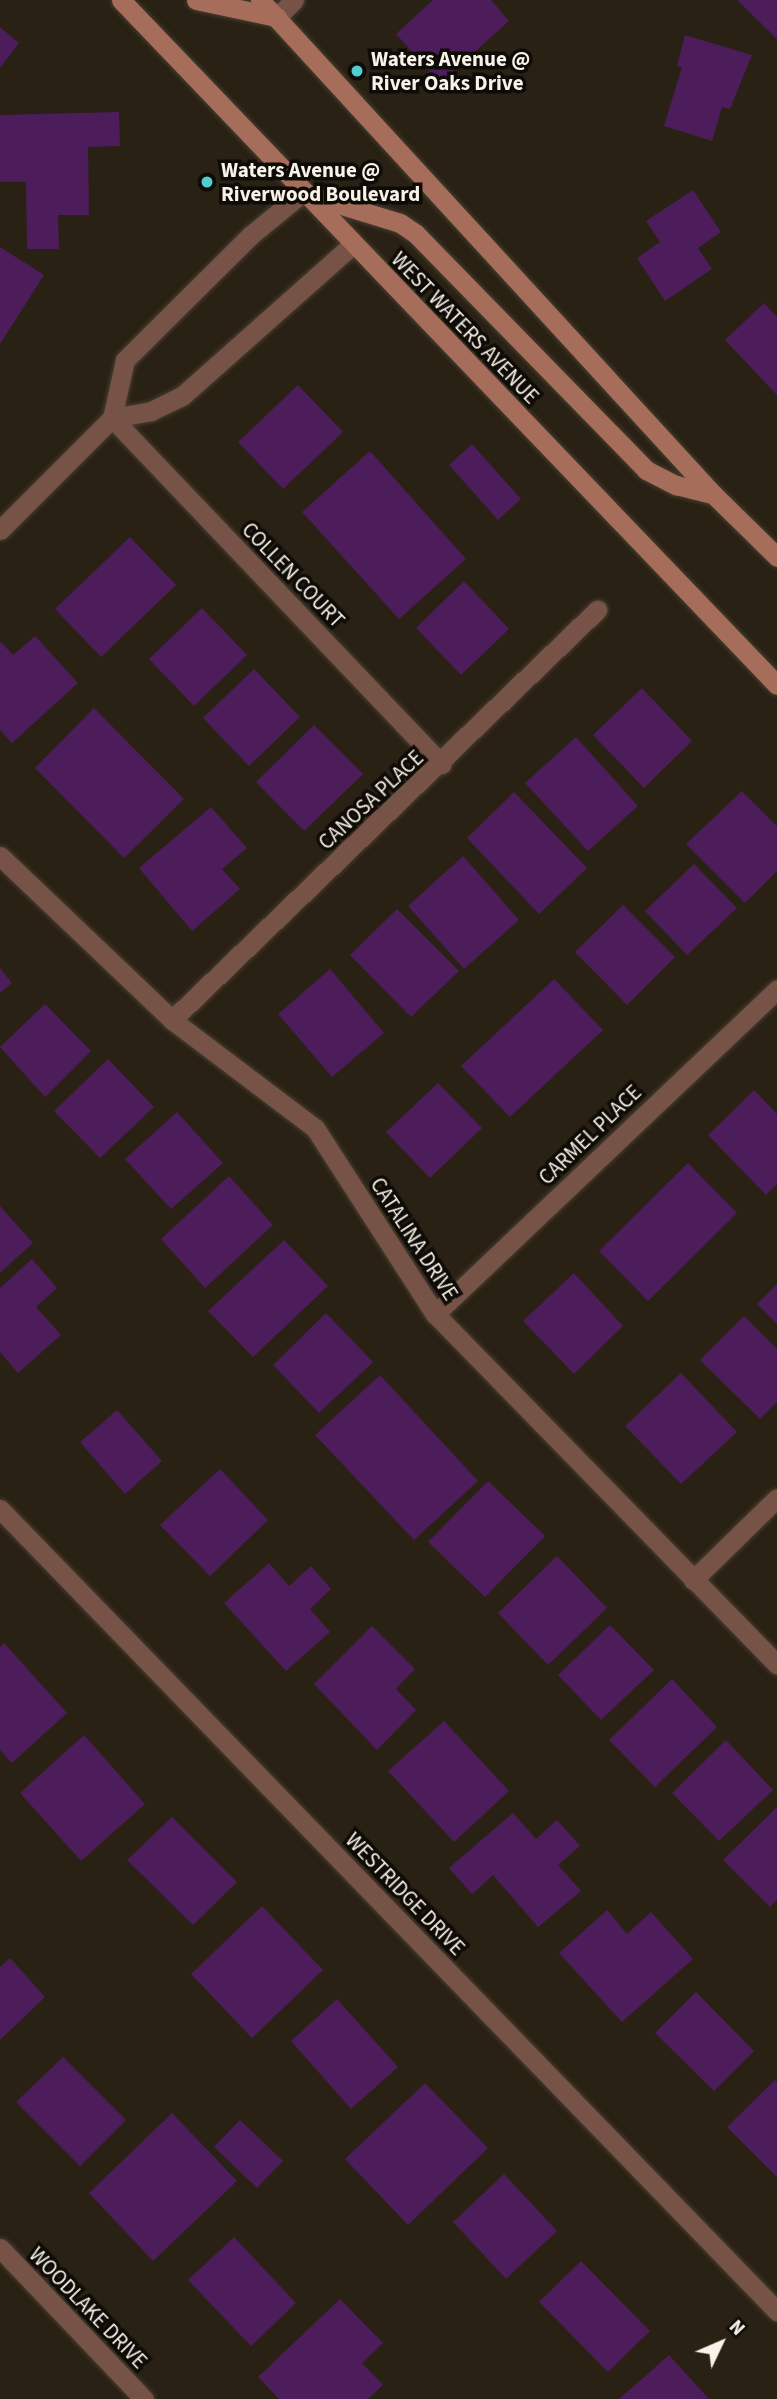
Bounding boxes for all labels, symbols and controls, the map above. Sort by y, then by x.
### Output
place label: Waters Avenue @ River Oaks Drive [371,46,530,96]
marker: Waters Avenue @ River Oaks Drive [349,63,365,79]
place label: Waters Avenue @ Riverwood Boulevard [221,157,420,207]
marker: Waters Avenue @ Riverwood Boulevard [199,174,215,190]
street label: WEST WATERS AVENUE [386,247,544,409]
street label: COLLEN COURT [237,517,349,633]
street label: CANOSA PLACE [313,745,429,855]
street label: CARMEL PLACE [534,1080,646,1190]
street label: CATALINA DRIVE [365,1173,463,1305]
street label: WESTRIDGE DRIVE [340,1828,470,1960]
street label: WOODLAKE DRIVE [24,2242,152,2374]
north arrow [686,2308,756,2378]
text: N [722,2314,751,2342]

